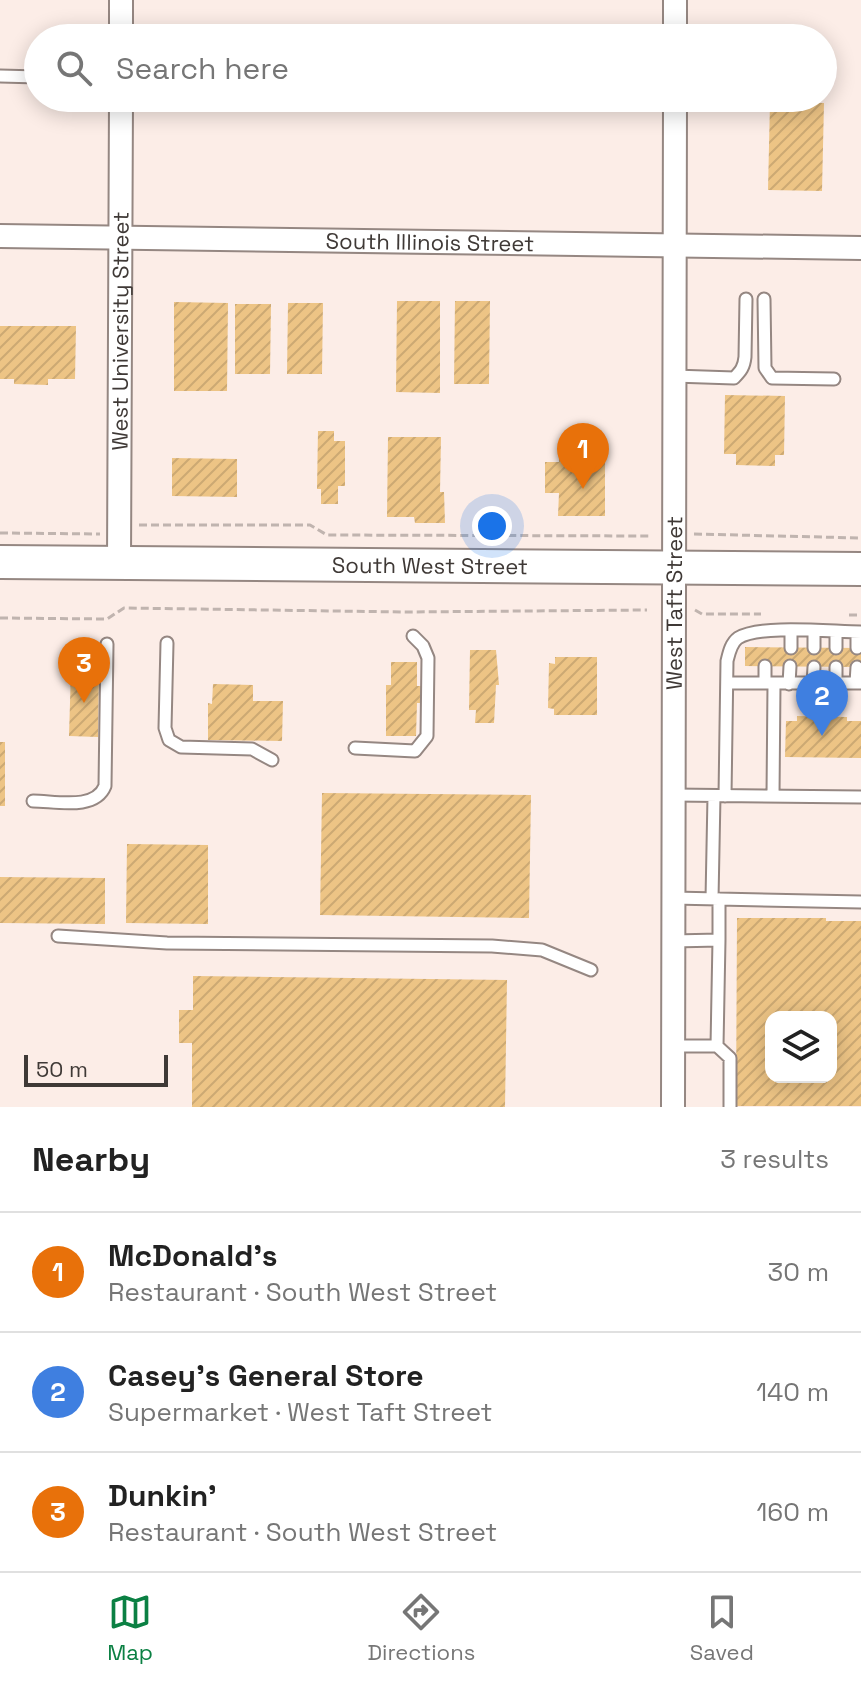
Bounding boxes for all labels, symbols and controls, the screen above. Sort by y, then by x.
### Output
search box [24,24,837,112]
icon: search [52,46,96,90]
text: Search here [116,49,289,88]
street label: West University Street [105,212,135,450]
street label: South Illinois Street [326,227,534,257]
pin: 1 [557,423,609,489]
your location [472,506,512,546]
street label: West Taft Street [660,516,688,690]
street label: South West Street [332,551,528,580]
pin: 3 [58,637,110,703]
pin: 2 [796,670,848,736]
map controls [765,1011,837,1083]
button: layers [765,1011,837,1083]
scale bar [24,1051,168,1087]
text: 50 m [36,1055,88,1083]
text: Nearby [32,1138,150,1181]
text: 3 results [720,1142,829,1176]
text: McDonald's [108,1236,278,1275]
text: 1 [52,1255,64,1289]
text: 30 m [768,1255,829,1289]
text: Restaurant · South West Street [108,1275,497,1309]
text: Casey's General Store [108,1356,424,1395]
text: 2 [50,1375,66,1409]
text: 140 m [756,1375,829,1409]
text: Supermarket · West Taft Street [108,1395,493,1429]
text: Dunkin' [108,1476,217,1515]
text: 3 [50,1495,66,1529]
text: 160 m [757,1495,829,1529]
text: Restaurant · South West Street [108,1515,497,1549]
tab: Map [107,1590,153,1666]
tab: Directions [367,1590,475,1666]
tab: Saved [690,1590,754,1666]

